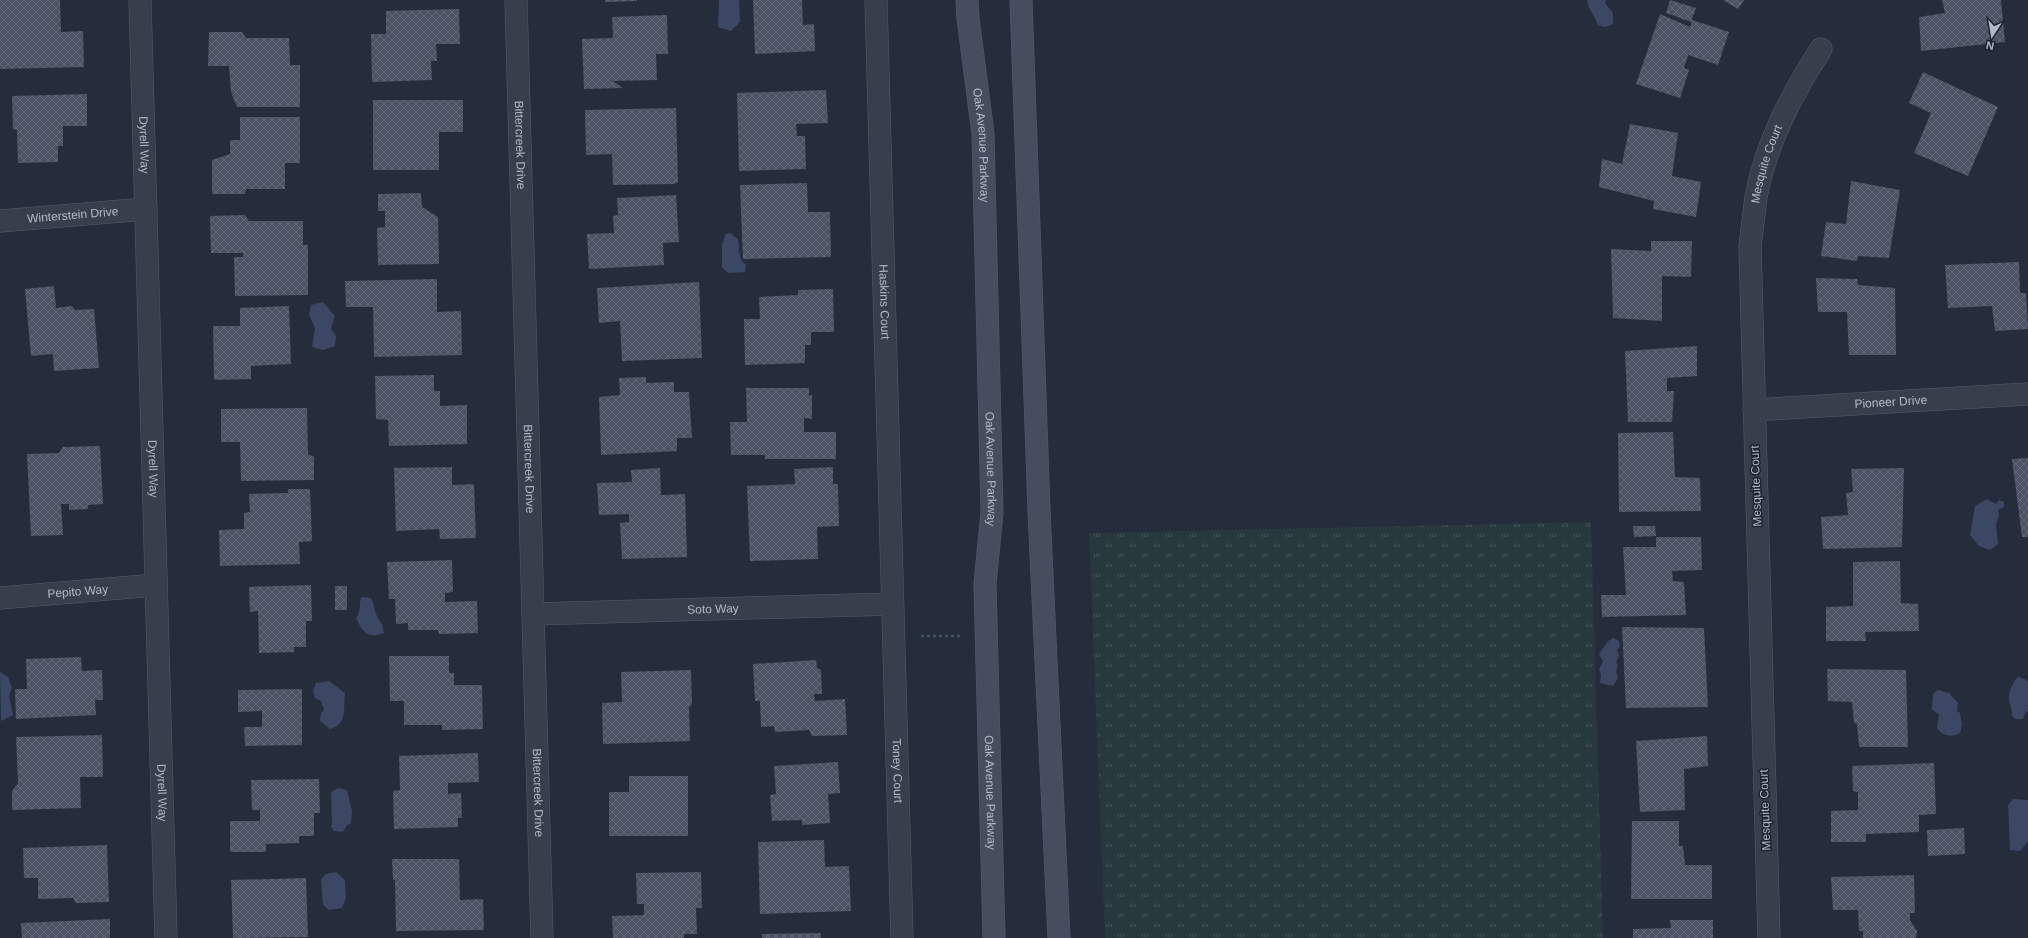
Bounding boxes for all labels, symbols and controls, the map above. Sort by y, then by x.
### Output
north arrow [1972,16,2012,56]
text: N [1985,39,1995,52]
street label: Oak Avenue Parkway [970,87,992,202]
street label: Bittercreek Drive [512,100,528,190]
street label: Dyrell Way [136,116,152,174]
street label: Mesquite Court [1748,122,1785,204]
street label: Winterstein Drive [27,204,119,226]
street label: Haskins Court [876,264,892,340]
street label: Pioneer Drive [1854,393,1928,411]
street label: Oak Avenue Parkway [983,411,999,527]
street label: Bittercreek Drive [521,424,537,514]
street label: Dyrell Way [145,440,161,498]
street label: Mesquite Court [1748,444,1764,527]
street label: Pepito Way [47,582,109,601]
street label: Soto Way [687,601,739,617]
street label: Oak Avenue Parkway [982,735,999,850]
street label: Toney Court [889,738,905,804]
street label: Bittercreek Drive [530,748,546,838]
street label: Dyrell Way [154,764,170,822]
street label: Mesquite Court [1757,768,1773,851]

